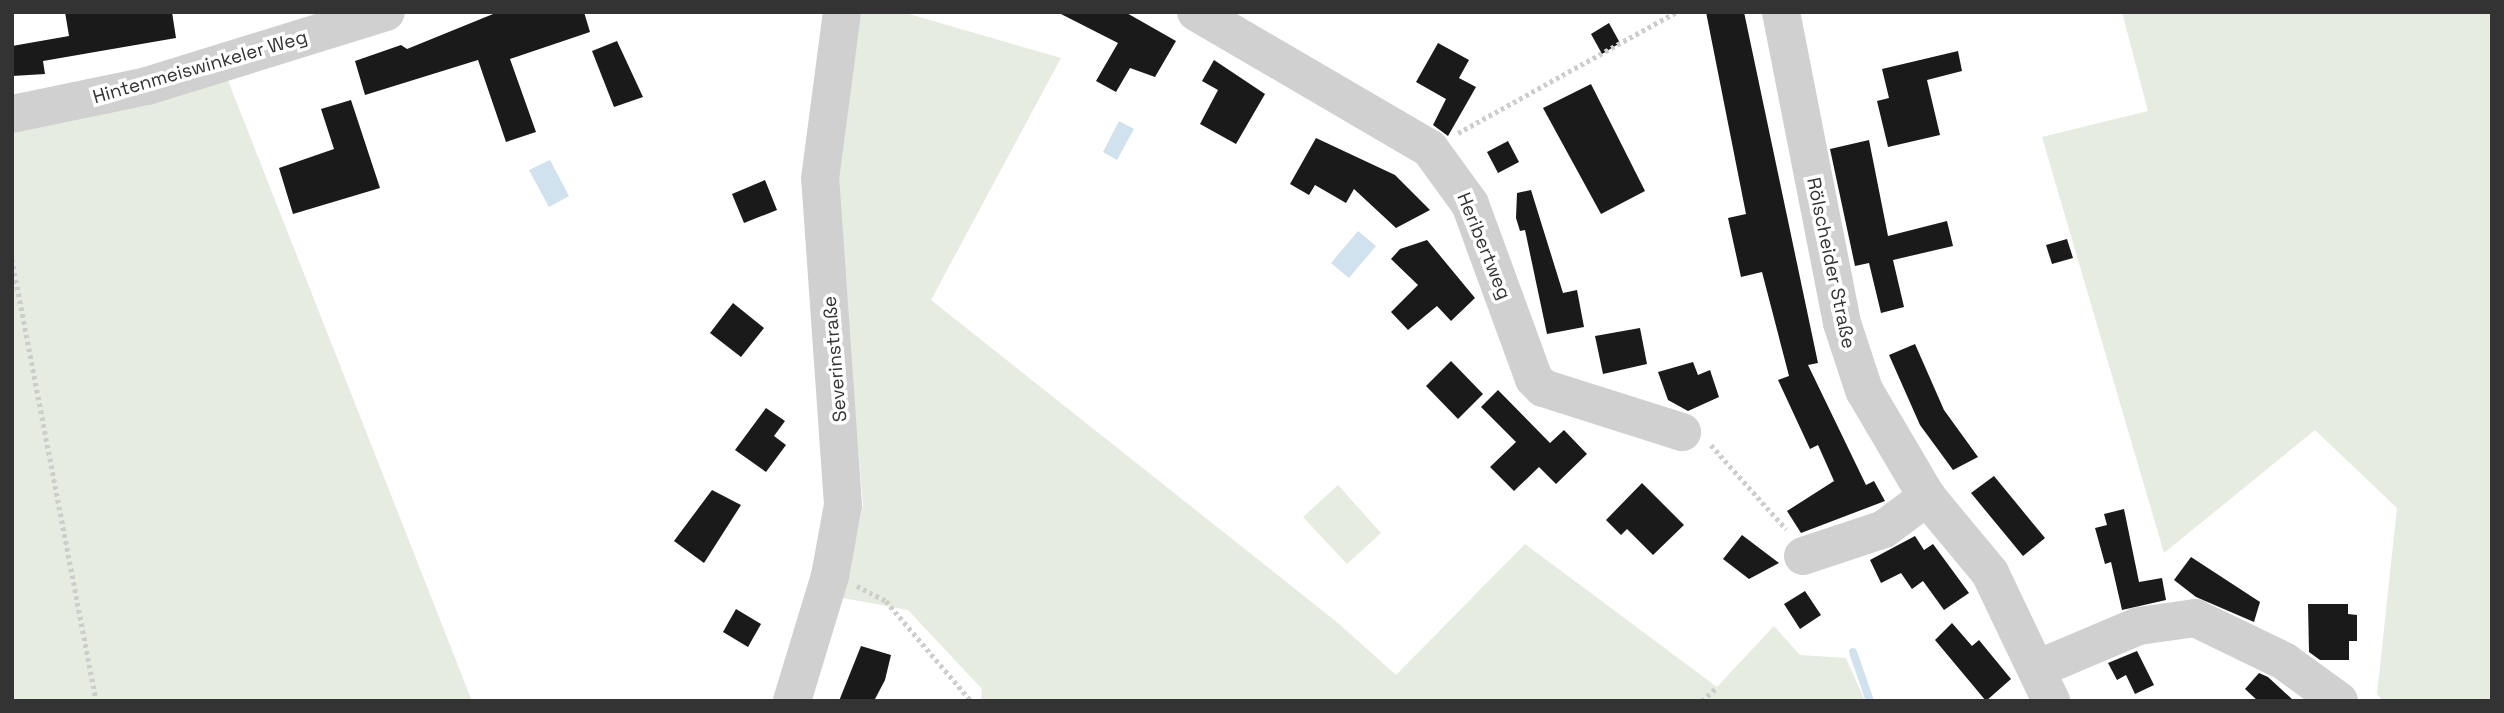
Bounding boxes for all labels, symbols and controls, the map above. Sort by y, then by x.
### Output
street label: Hintenmeiswinkeler Weg [90,25,310,109]
street label: Rölscheider Straße [1802,175,1860,351]
street label: Heribertweg [1452,189,1516,303]
street label: Severinstraße [818,295,852,423]

